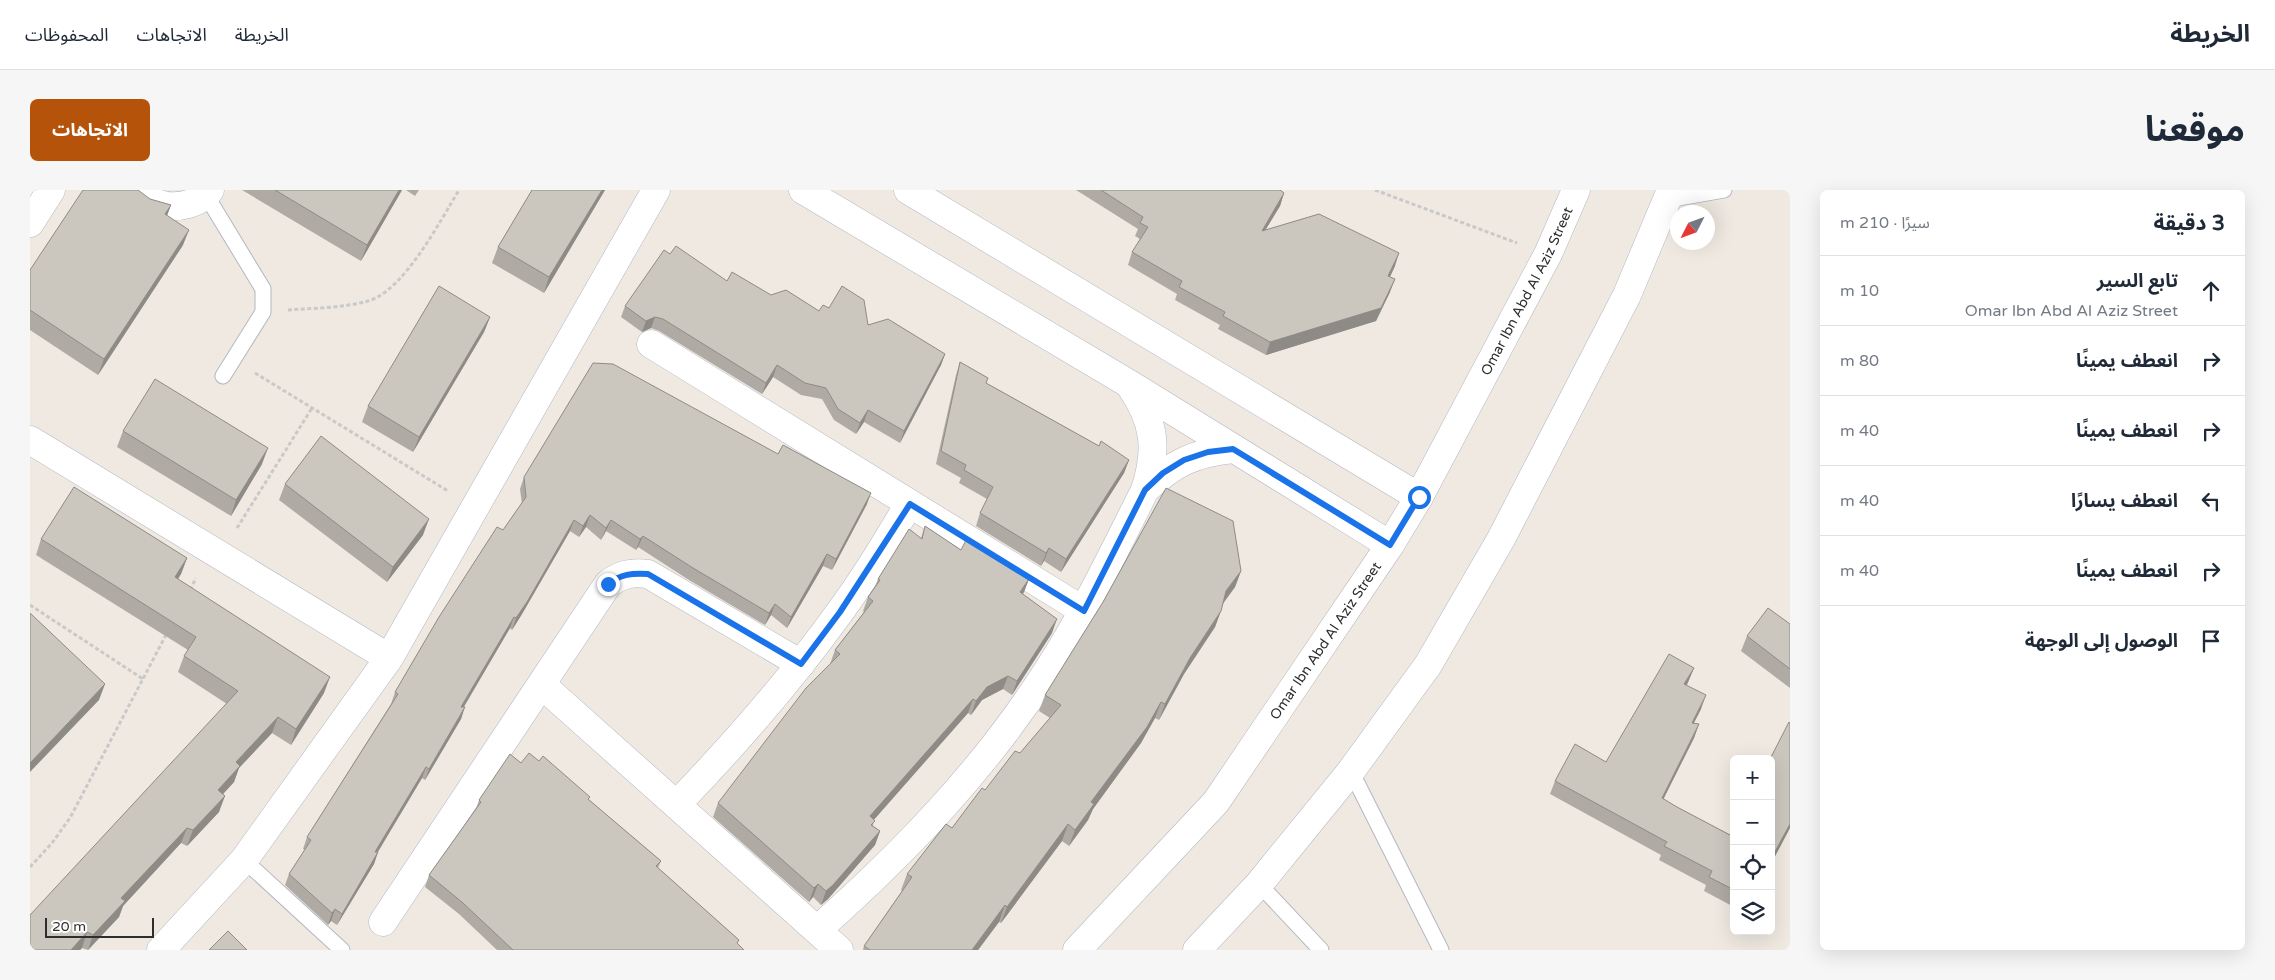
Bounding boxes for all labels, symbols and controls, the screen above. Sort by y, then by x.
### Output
text: الخريطة [2170,20,2250,49]
text: المحفوظات [25,24,109,46]
text: الاتجاهات [137,24,207,46]
text: الخريطة [235,24,289,46]
button: الاتجاهات [30,99,150,161]
text: موقعنا [2145,109,2245,151]
street label: Omar Ibn Abd Al Aziz Street [1477,203,1576,378]
north arrow [1670,205,1715,250]
text: 3 دقيقة [2154,211,2225,236]
text: سيرًا · 210 m [1840,213,1930,233]
text: تابع السير [2097,270,2178,292]
icon: ahead [2197,277,2225,305]
text: 10 m [1840,281,1879,301]
text: Omar Ibn Abd Al Aziz Street [1965,301,2178,321]
icon: right [2197,347,2225,375]
text: انعطف يمينًا [2076,350,2178,372]
text: 80 m [1840,351,1879,371]
icon: right [2197,417,2225,445]
text: انعطف يمينًا [2076,420,2178,442]
text: 40 m [1840,421,1879,441]
route start [1408,486,1431,509]
icon: left [2197,487,2225,515]
text: انعطف يسارًا [2071,490,2178,512]
text: 40 m [1840,491,1879,511]
icon: right [2197,557,2225,585]
street label: Omar Ibn Abd Al Aziz Street [1266,558,1385,723]
text: انعطف يمينًا [2076,560,2178,582]
text: 40 m [1840,561,1879,581]
route end [597,573,620,596]
icon: arrive [2197,627,2225,655]
text: الوصول إلى الوجهة [2025,630,2178,652]
map controls [1730,755,1775,935]
button: + [1730,755,1775,800]
button: − [1730,800,1775,845]
button: locate [1730,845,1775,890]
button: layers [1730,890,1775,935]
scale bar [45,915,154,938]
text: 20 m [52,918,86,935]

